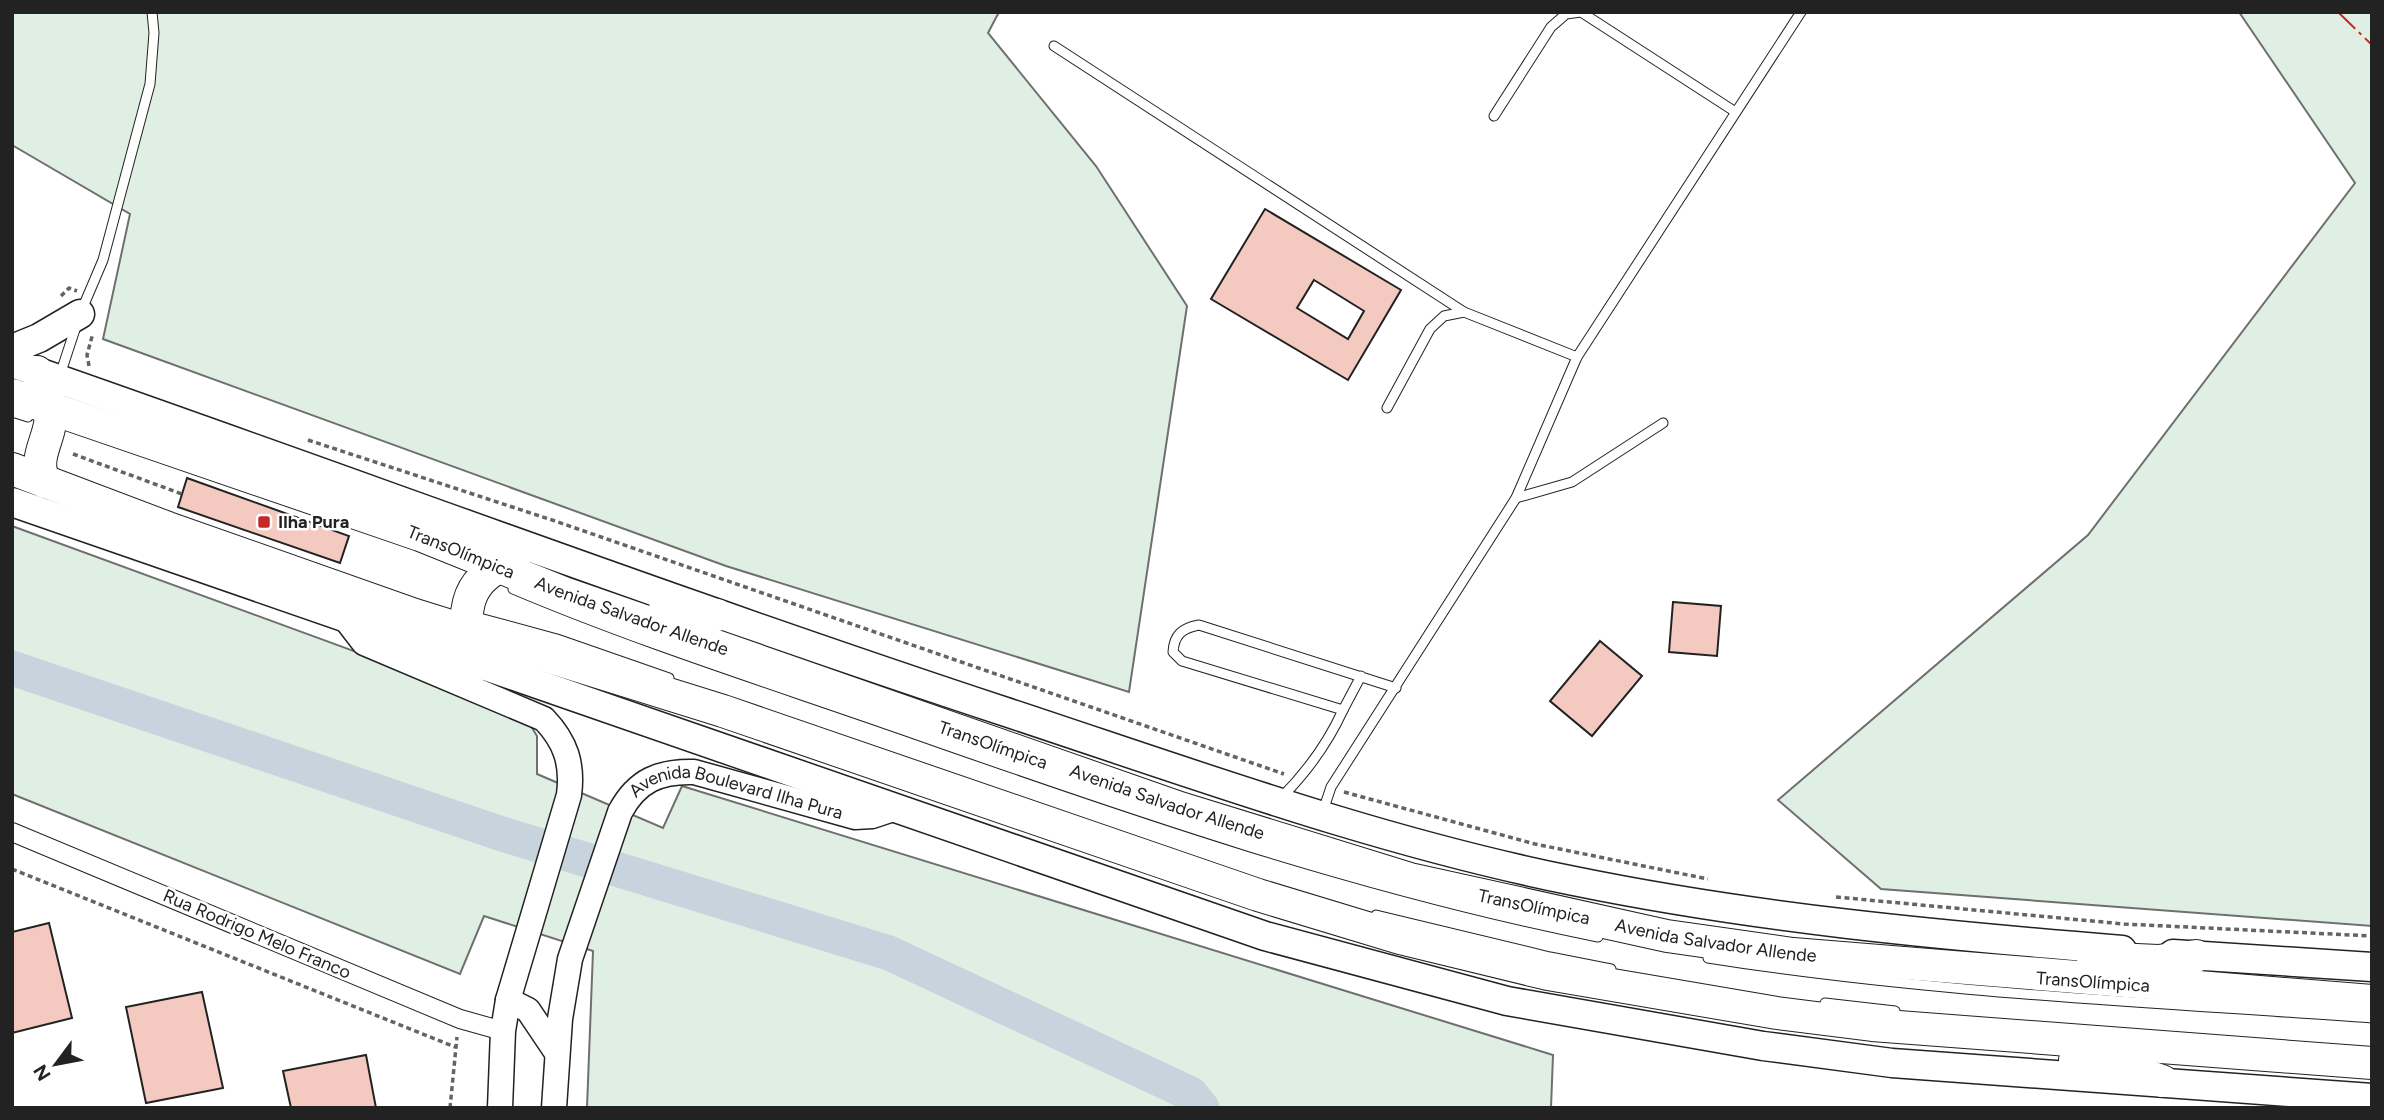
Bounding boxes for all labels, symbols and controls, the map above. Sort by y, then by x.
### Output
place label: Ilha Pura [278,511,349,533]
marker: Ilha Pura [256,514,272,530]
street label: TransOlímpica [404,520,518,584]
street label: Avenida Salvador Allende [532,571,731,661]
street label: TransOlímpica [936,716,1050,774]
street label: Avenida Salvador Allende [1067,759,1267,844]
street label: Avenida Boulevard Ilha Pura [624,761,845,824]
street label: Rua Rodrigo Melo Franco [160,884,354,984]
street label: TransOlímpica [1476,884,1592,930]
street label: Avenida Salvador Allende [1613,914,1818,967]
street label: TransOlímpica [2035,967,2151,997]
north arrow [21,1029,91,1099]
text: N [28,1060,56,1085]

